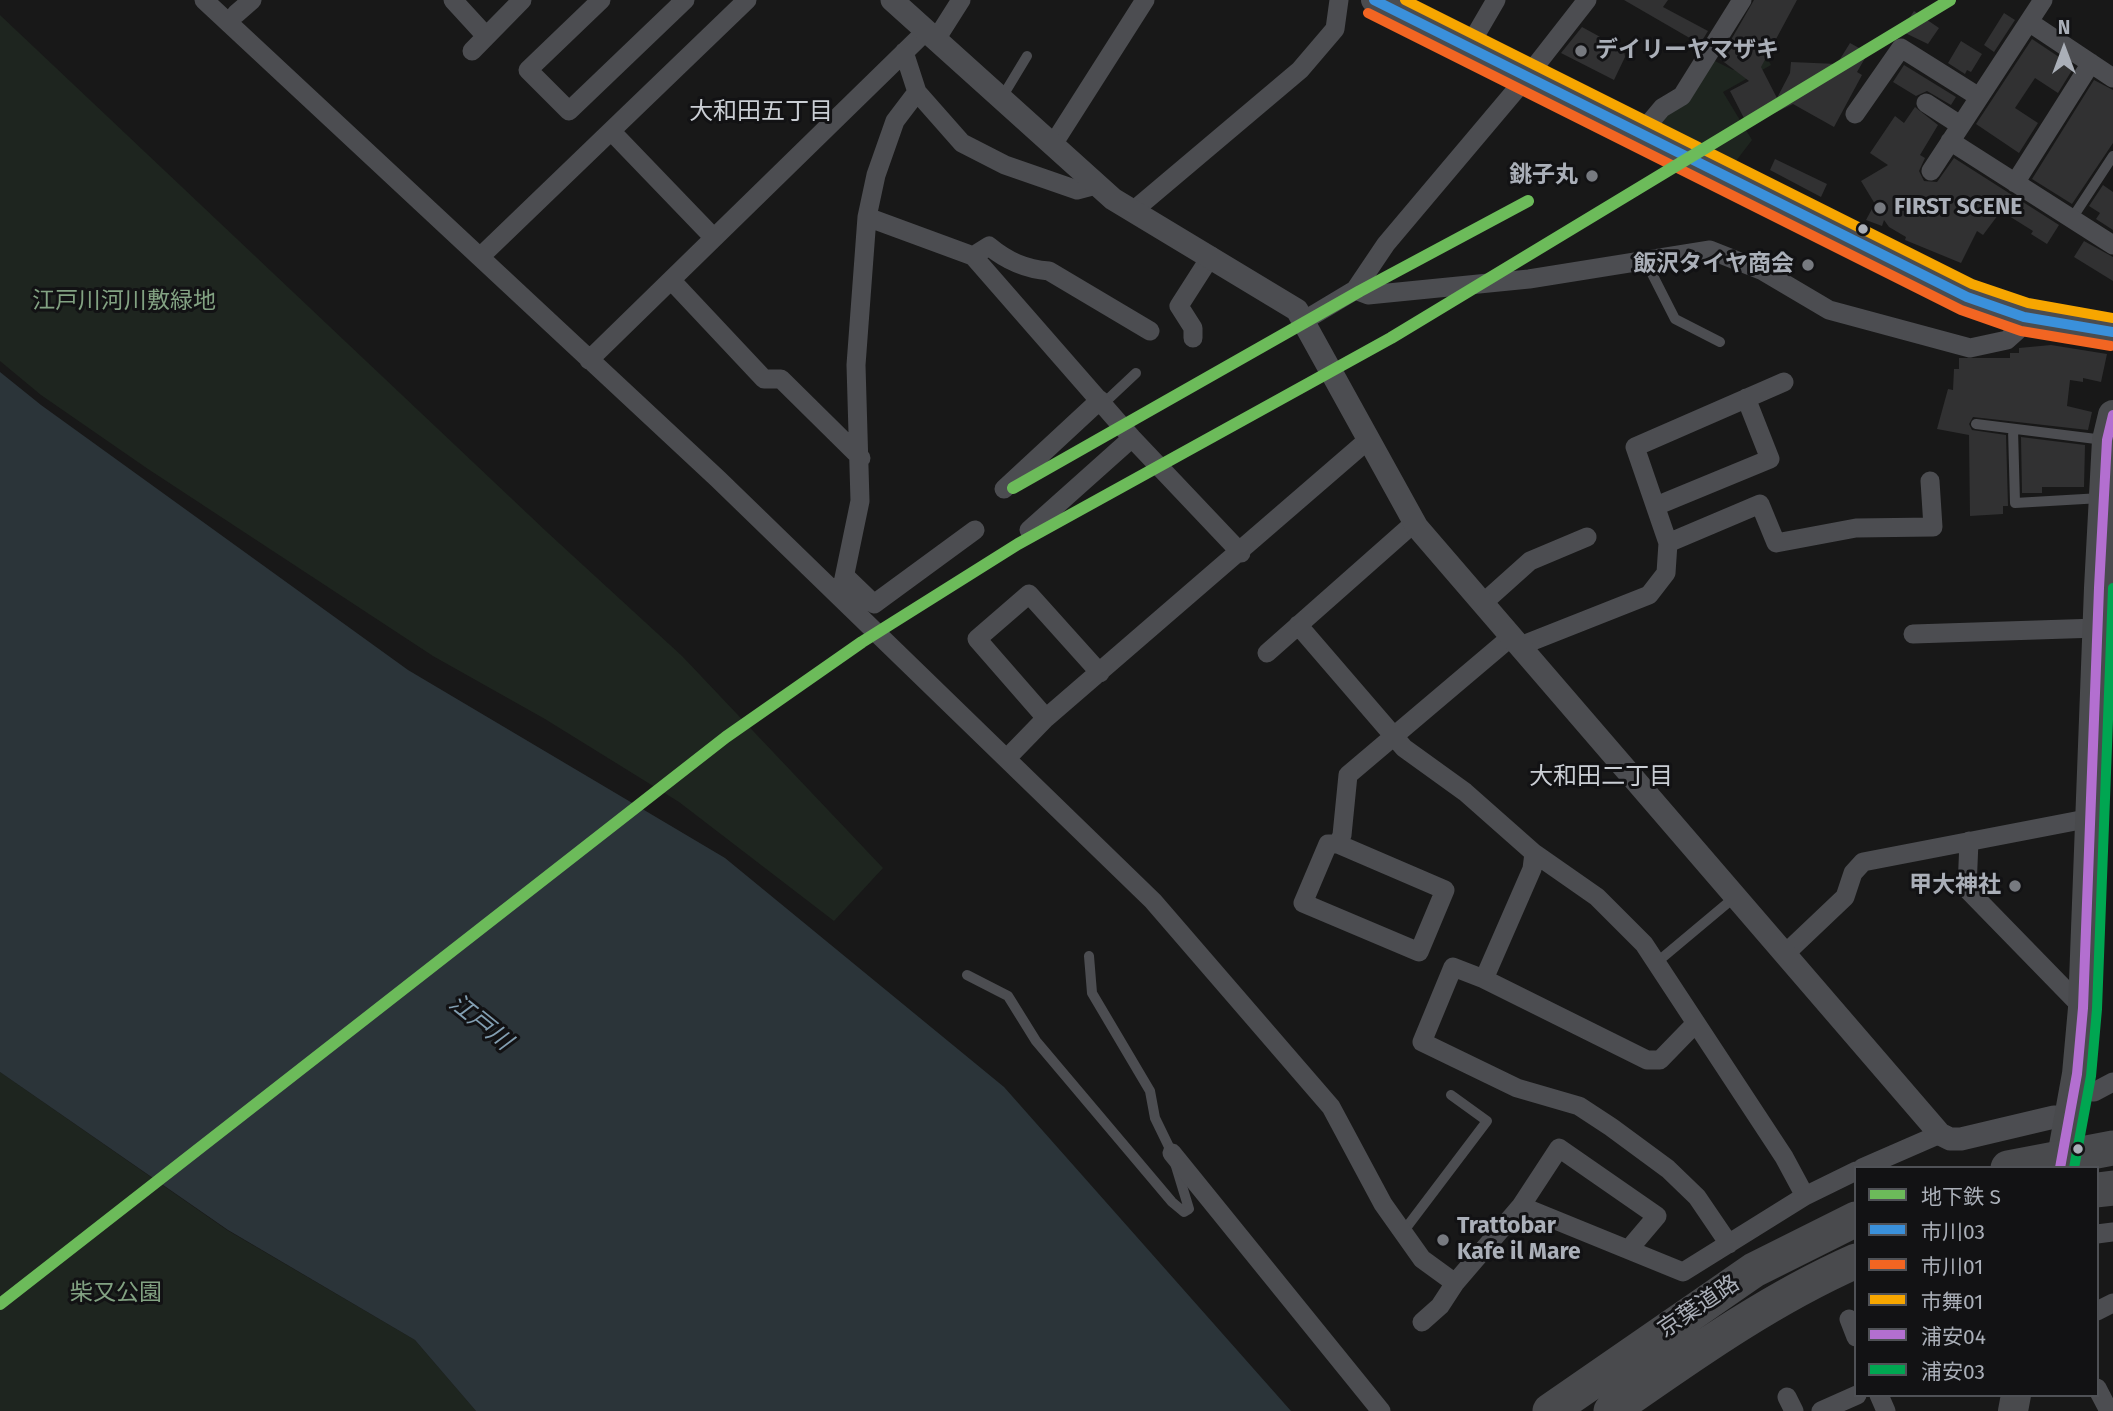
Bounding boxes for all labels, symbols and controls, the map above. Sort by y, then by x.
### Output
north arrow [2029,14,2099,84]
text: N [2058,16,2070,39]
place label: デイリーヤマザキ [1595,37,1779,65]
marker: デイリーヤマザキ [1573,43,1589,59]
district label: 大和田五丁目 [689,98,833,126]
place label: 銚子丸 [1509,162,1578,190]
marker: 銚子丸 [1584,168,1600,184]
place label: FIRST SCENE [1894,194,2022,222]
marker: FIRST SCENE [1872,200,1888,216]
unlabelled marker [1856,222,1870,236]
place label: 飯沢タイヤ商会 [1633,251,1794,279]
marker: 飯沢タイヤ商会 [1800,257,1816,273]
park label: 江戸川河川敷緑地 [32,288,216,316]
district label: 大和田二丁目 [1529,763,1673,791]
place label: 甲大神社 [1909,872,2001,900]
marker: 甲大神社 [2007,878,2023,894]
water label: 江戸川 [443,989,517,1057]
unlabelled marker [2071,1142,2085,1156]
legend [1854,1166,2099,1397]
text: 地下鉄 S [1921,1184,2001,1210]
place label: Trattobar Kafe il Mare [1457,1213,1581,1267]
text: 市川03 [1921,1219,1985,1245]
marker: Trattobar Kafe il Mare [1435,1232,1451,1248]
text: 市川01 [1921,1254,1983,1280]
street label: 京葉道路 [1653,1270,1745,1344]
park label: 柴又公園 [70,1280,162,1308]
text: 市舞01 [1921,1289,1983,1315]
text: 浦安04 [1921,1324,1986,1350]
text: 浦安03 [1921,1359,1985,1385]

